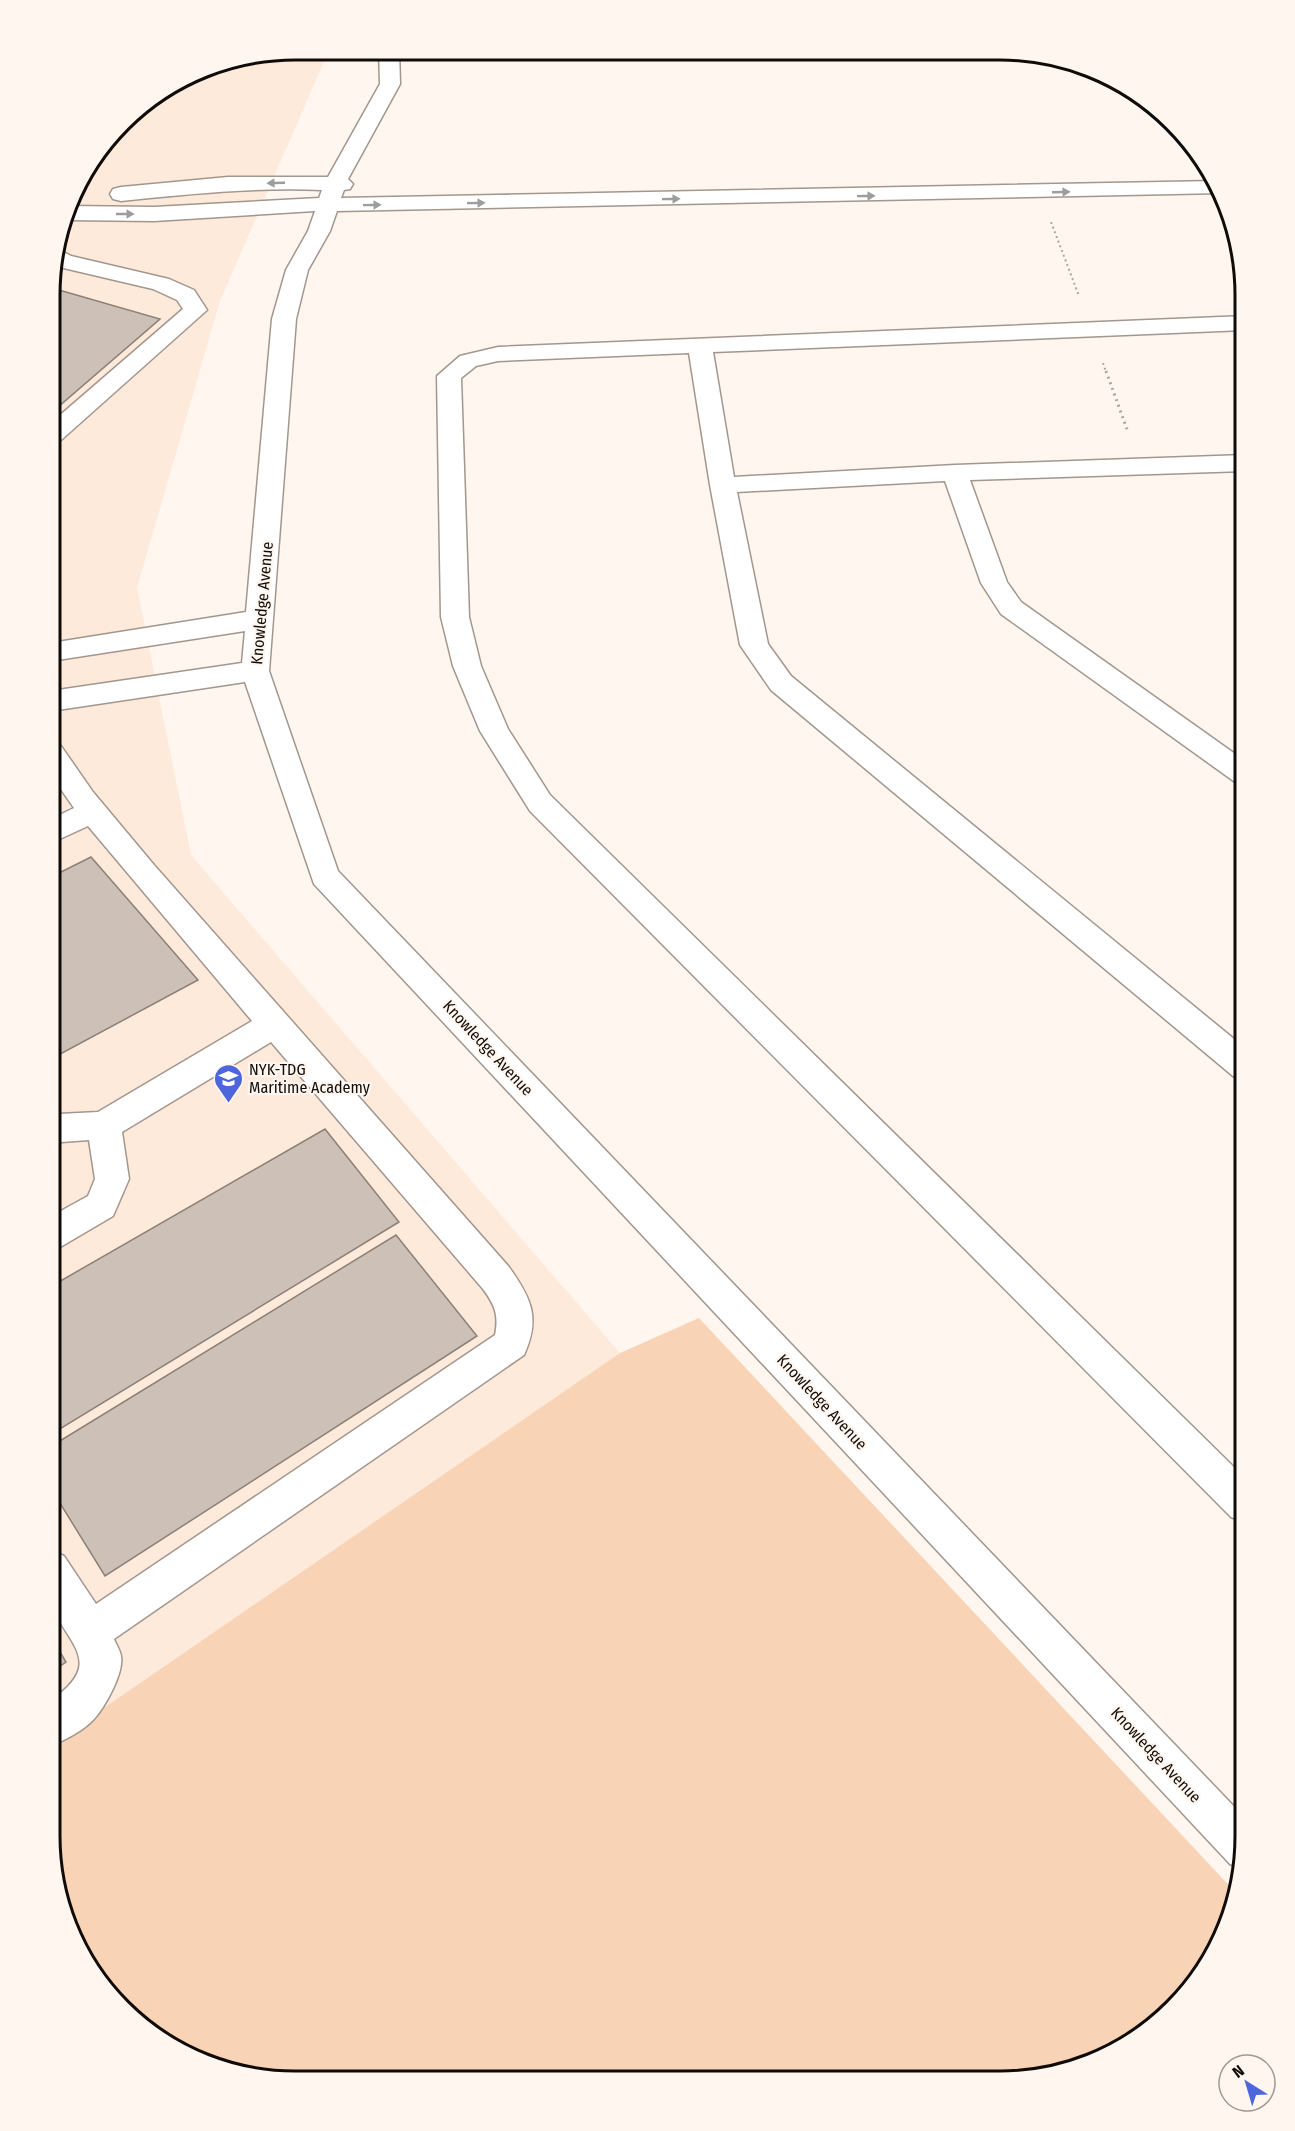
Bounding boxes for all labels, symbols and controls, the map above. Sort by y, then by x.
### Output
one-way arrow [267,178,286,187]
one-way arrow [1052,187,1071,196]
one-way arrow [857,191,876,200]
one-way arrow [662,195,681,204]
one-way arrow [467,198,486,208]
one-way arrow [362,200,381,210]
one-way arrow [116,209,135,219]
street label: Knowledge Avenue [247,541,277,665]
street label: Knowledge Avenue [439,996,537,1100]
place label: NYK-TDG Maritime Academy [249,1060,371,1097]
school or university icon: NYK-TDG Maritime Academy [212,1062,244,1104]
street label: Knowledge Avenue [773,1350,871,1454]
street label: Knowledge Avenue [1107,1703,1205,1807]
north arrow [1217,2053,1277,2113]
text: N [1229,2061,1248,2082]

